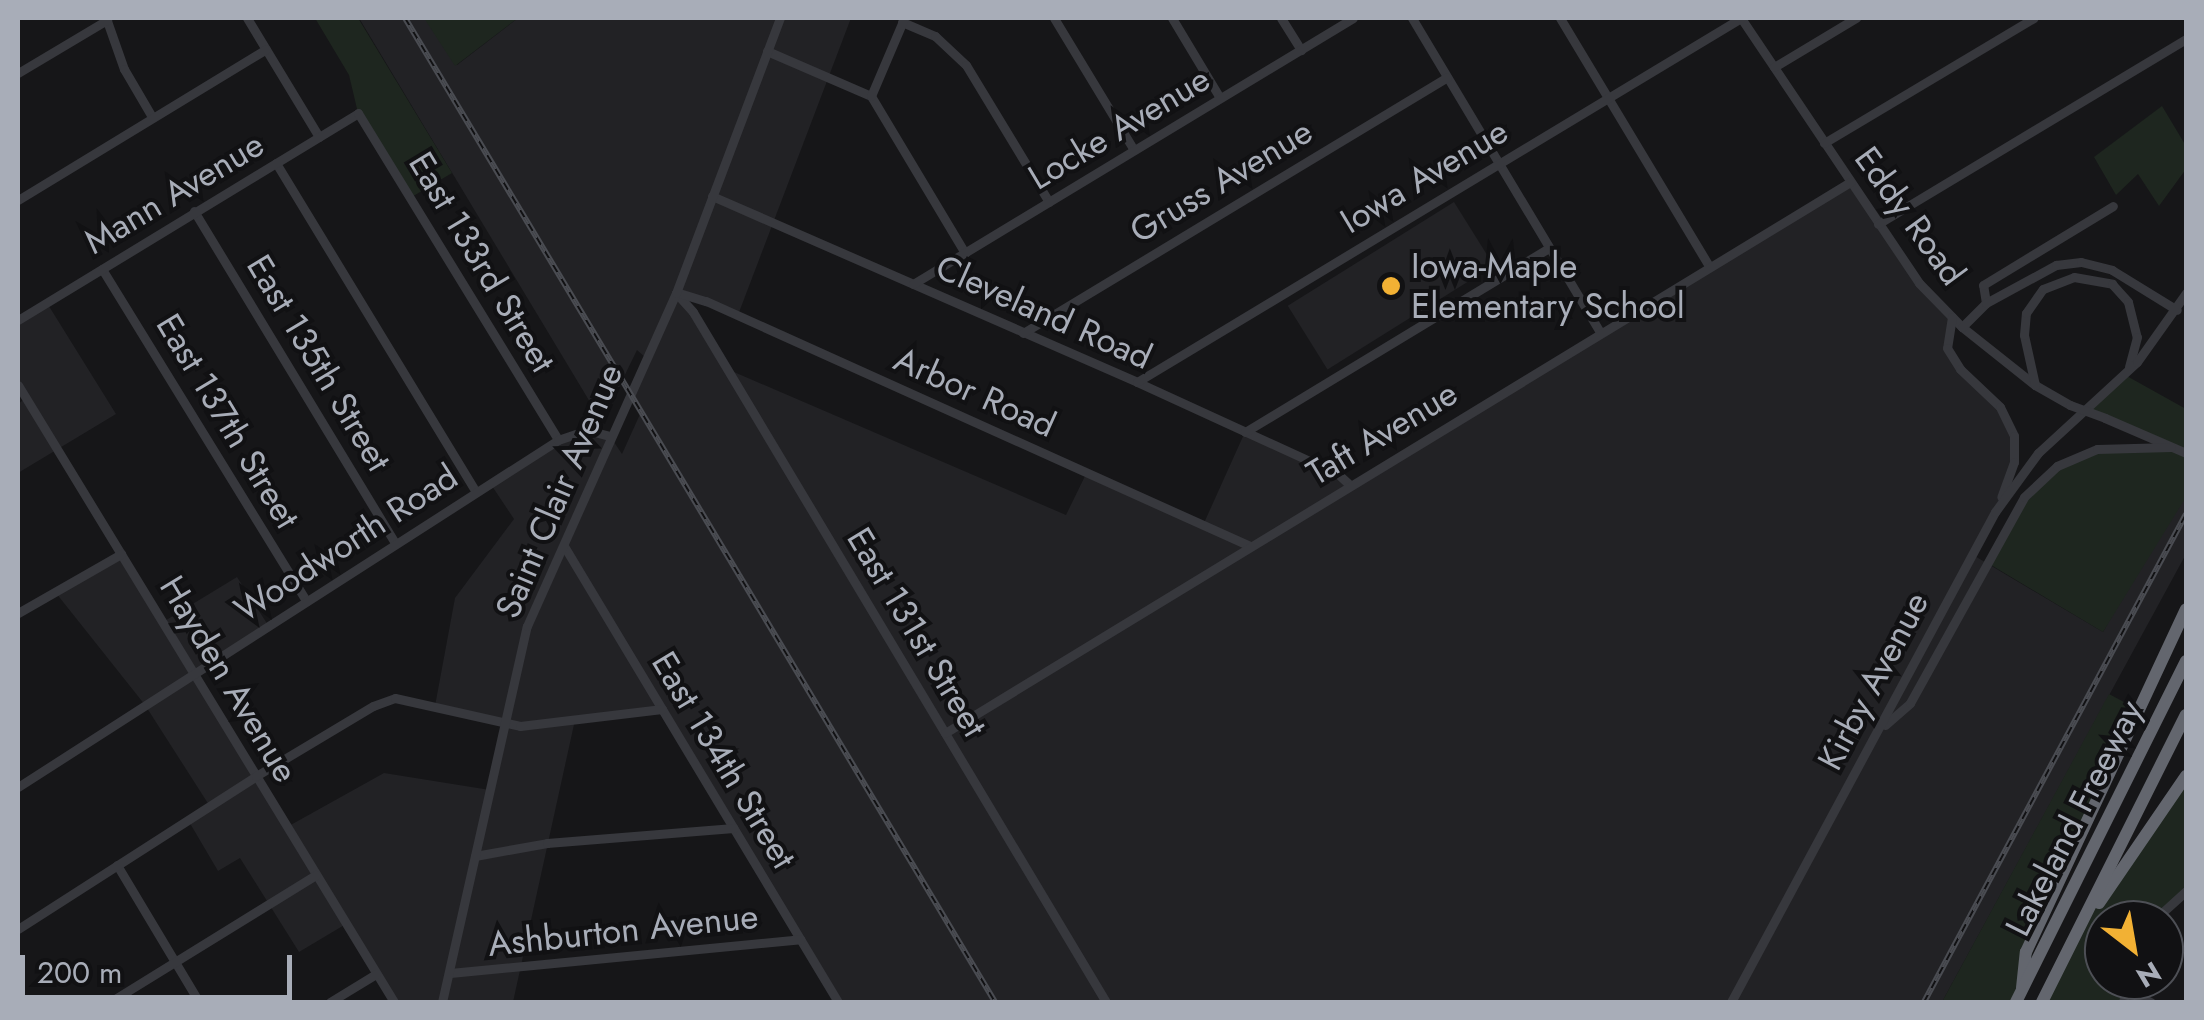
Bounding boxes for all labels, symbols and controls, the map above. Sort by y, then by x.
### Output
street label: Locke Avenue [1021,57,1217,199]
street label: Gruss Avenue [1122,110,1320,252]
street label: Iowa Avenue [1333,110,1515,242]
street label: Mann Avenue [77,123,271,263]
street label: Eddy Road [1846,139,1974,293]
street label: East 133rd Street [400,144,564,380]
place label: Iowa-Maple Elementary School [1411,245,1685,327]
street label: Cleveland Road [930,246,1158,378]
street label: East 135th Street [238,247,400,479]
marker: Iowa-Maple Elementary School [1380,275,1402,297]
street label: East 137th Street [148,306,308,536]
street label: Arbor Road [888,338,1062,446]
street label: Saint Clair Avenue [487,358,631,624]
street label: Taft Avenue [1299,372,1465,494]
street label: Woodworth Road [227,455,465,631]
street label: East 131st Street [838,520,996,744]
street label: Hayden Avenue [151,568,307,790]
street label: Kirby Avenue [1809,585,1937,777]
street label: East 134th Street [643,644,805,876]
street label: Lakeland Freeway [1997,693,2151,943]
street label: Ashburton Avenue [486,895,760,965]
north arrow [2084,900,2184,1000]
scale bar [25,935,298,997]
text: 200 m [37,951,122,994]
text: N [2129,951,2169,998]

